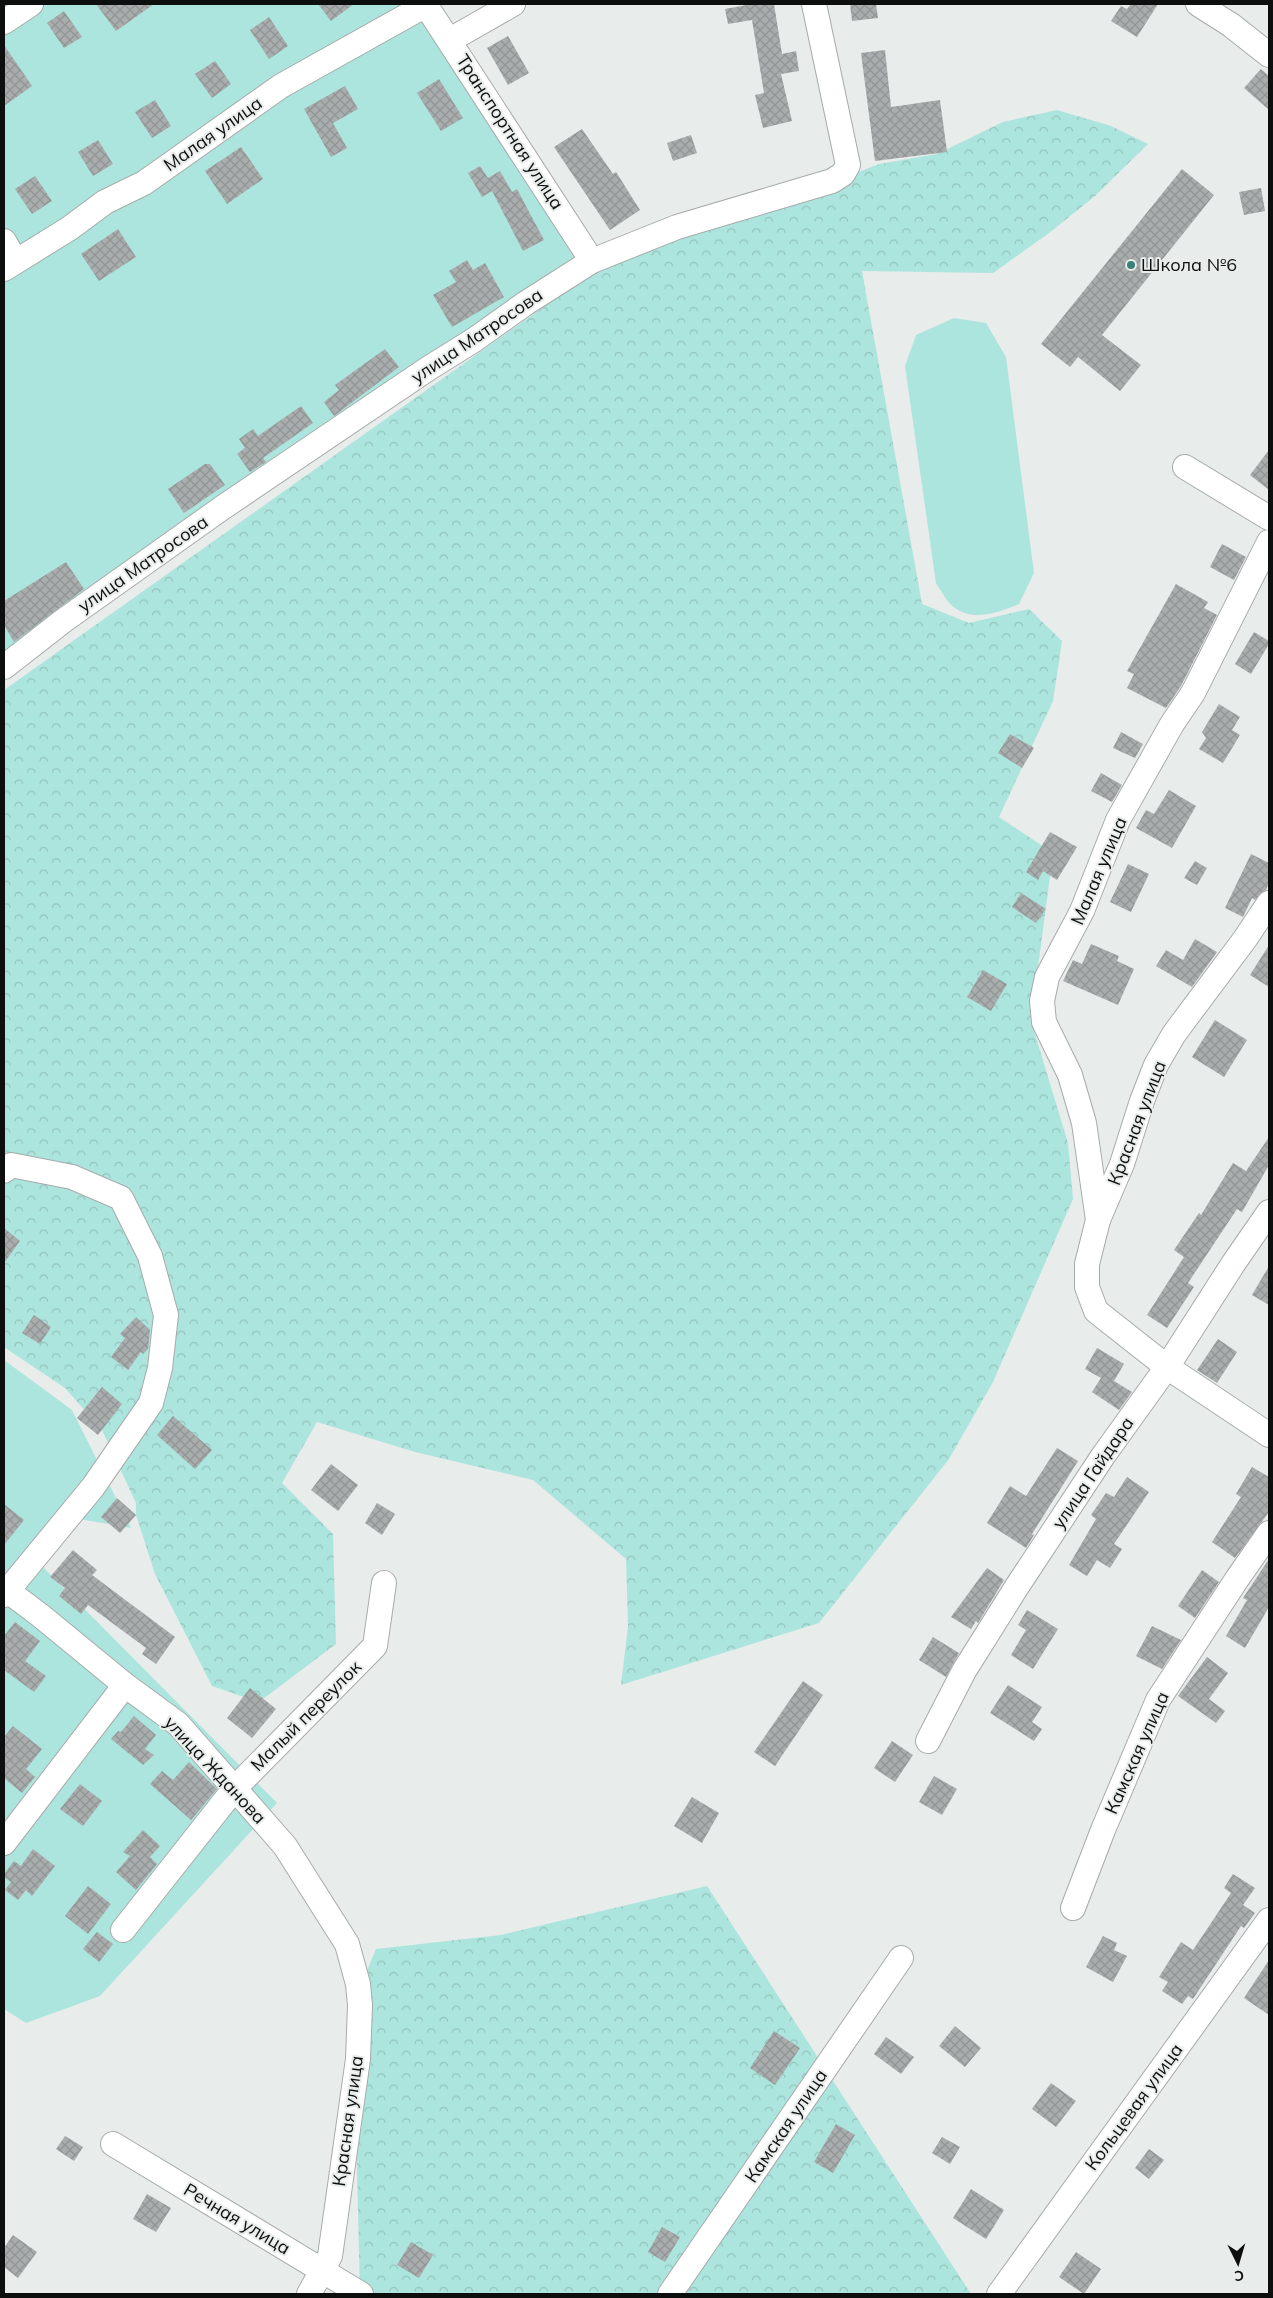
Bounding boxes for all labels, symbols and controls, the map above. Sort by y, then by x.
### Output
street label: Транспортная улица [452,50,569,214]
street label: Малая улица [159,91,266,176]
place label: Школа №6 [1141,253,1237,276]
marker: Школа №6 [1125,259,1137,271]
street label: улица Матросова [407,283,547,388]
street label: улица Матросова [73,510,212,617]
street label: Малая улица [1065,813,1132,928]
street label: Красная улица [1102,1057,1171,1188]
street label: улица Гайдара [1047,1412,1139,1533]
street label: Малый переулок [245,1655,366,1776]
street label: Камская улица [1099,1688,1174,1818]
street label: улица Жданова [159,1711,271,1828]
street label: Кольцевая улица [1080,2039,1187,2175]
street label: Красная улица [327,2054,368,2188]
street label: Камская улица [739,2065,832,2187]
street label: Речная улица [180,2178,295,2259]
north arrow [1213,2238,1263,2288]
text: С [1234,2267,1245,2285]

